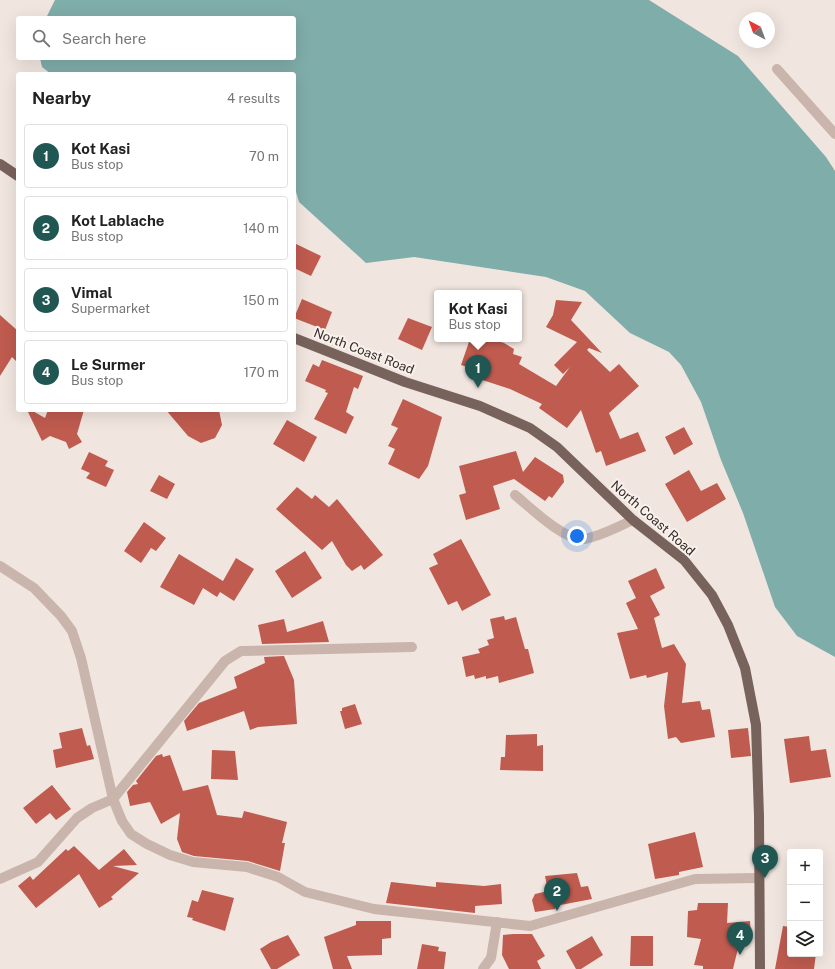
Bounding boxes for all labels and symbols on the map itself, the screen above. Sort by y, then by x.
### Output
north arrow [739,12,775,48]
street label: North Coast Road [312,325,416,377]
pin: 1 [465,355,491,388]
street label: North Coast Road [608,477,698,559]
your location [567,526,587,546]
pin: 3 [752,845,778,878]
pin: 2 [544,878,570,911]
pin: 4 [727,922,753,955]

